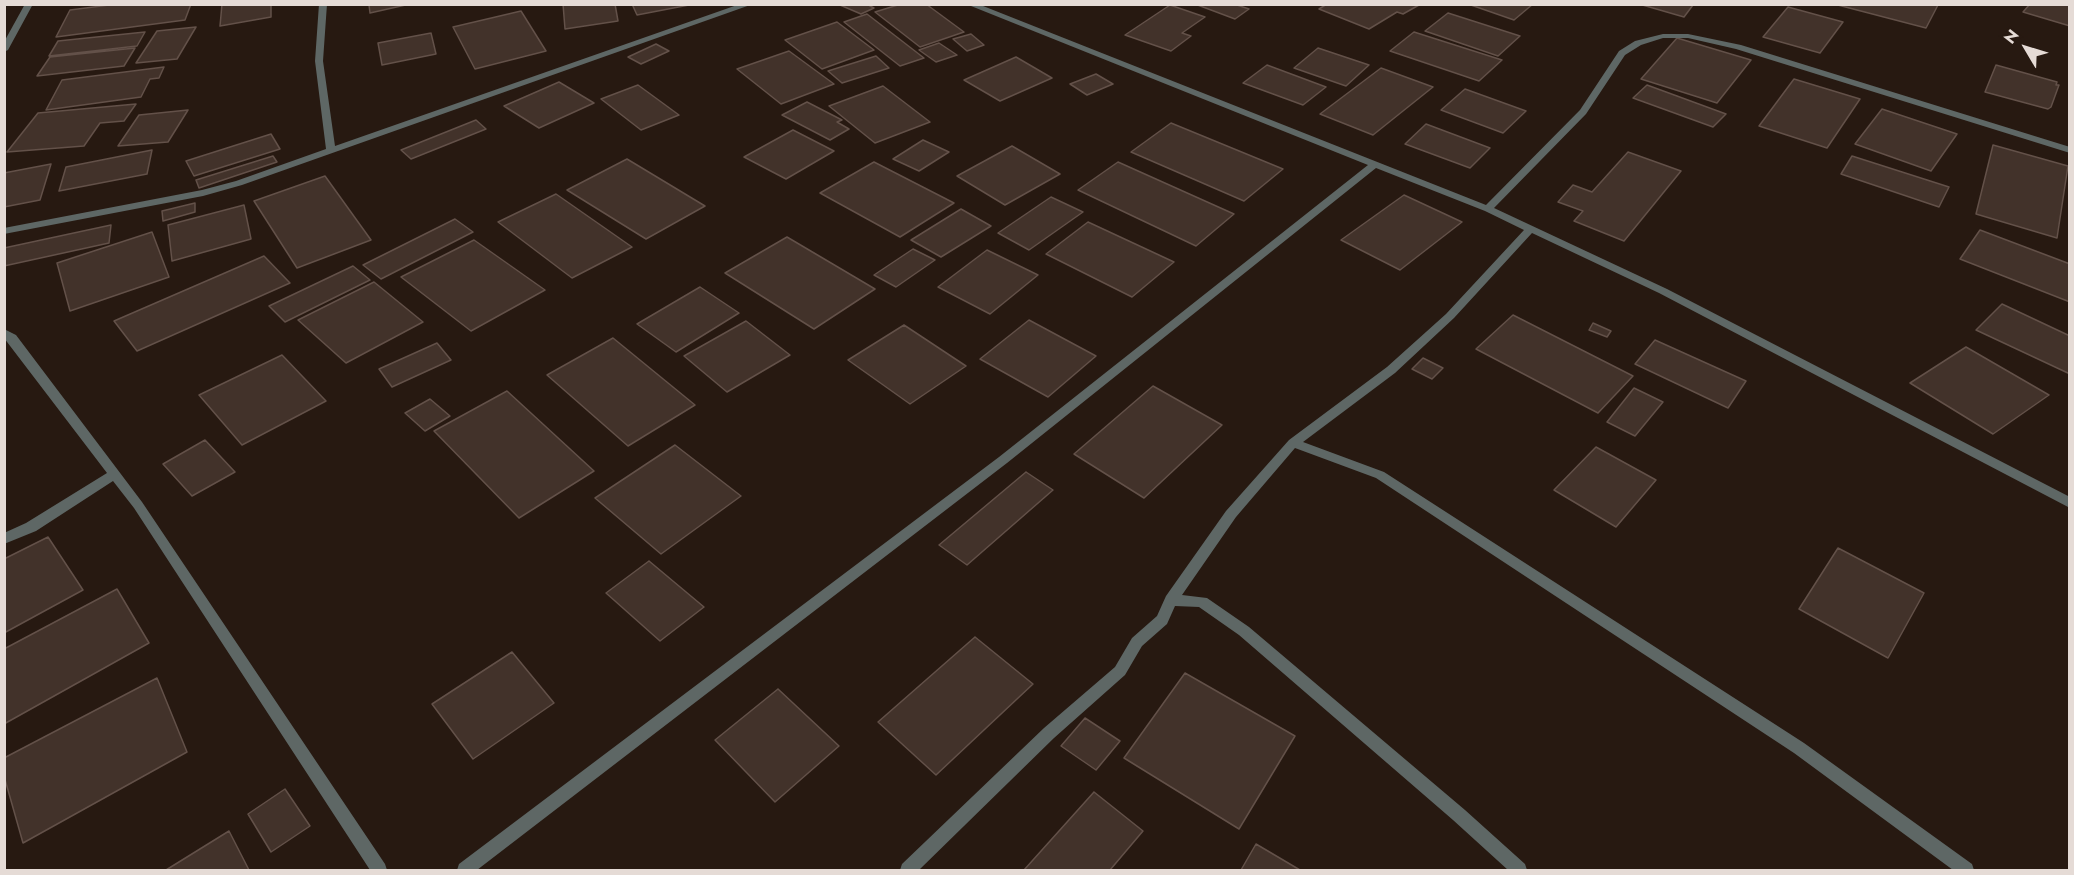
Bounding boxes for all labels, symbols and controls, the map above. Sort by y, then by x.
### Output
north arrow [1996,18,2056,78]
text: N [1998,25,2024,49]

